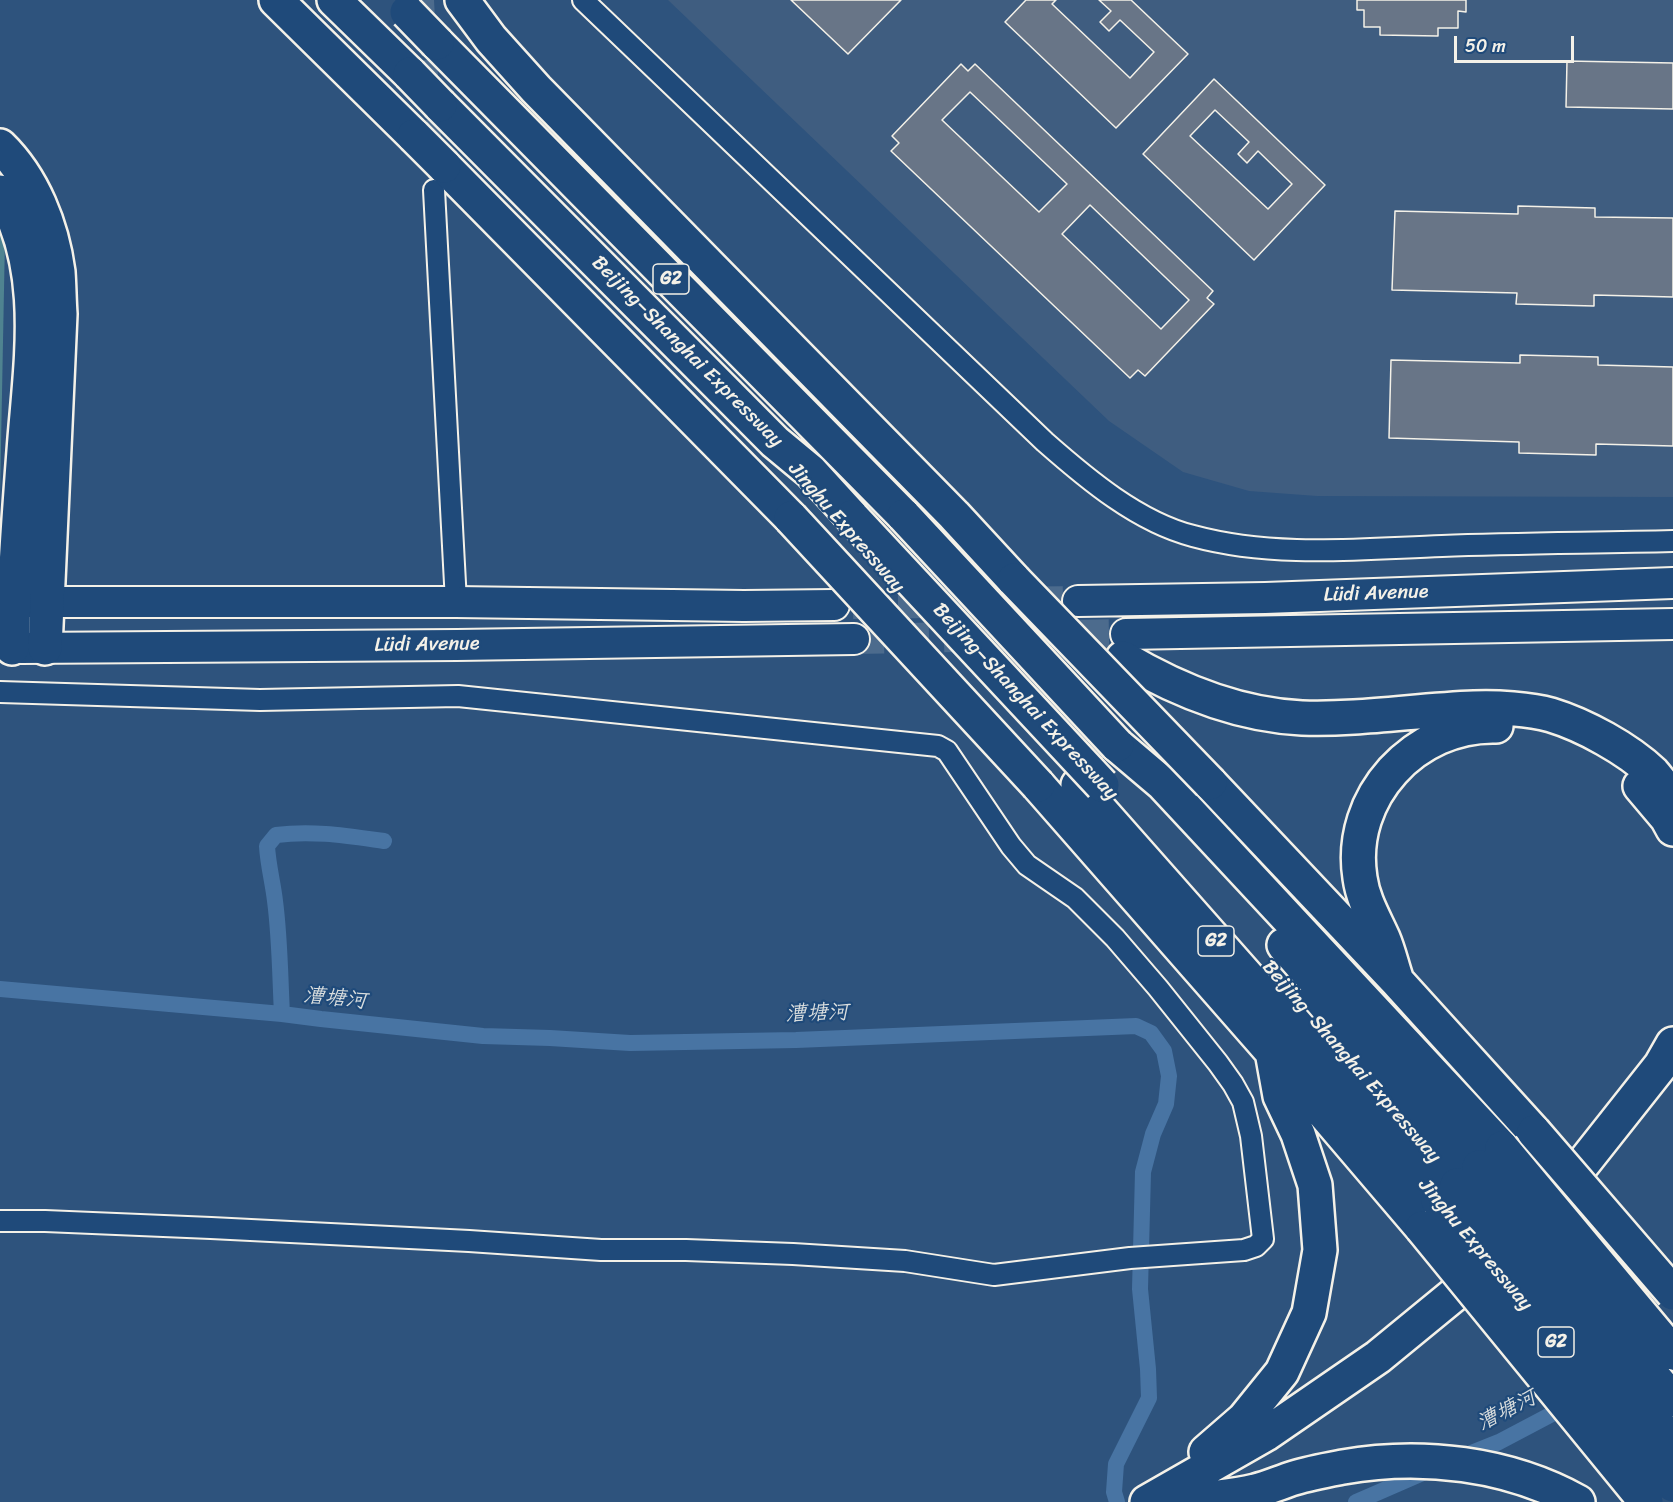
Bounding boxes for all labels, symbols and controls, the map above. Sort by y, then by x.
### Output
scale bar [1457,24,1577,62]
text: 50 m [1465,30,1506,62]
street label: Beijing–Shanghai Expressway [586,251,788,453]
road number: G2 [653,264,689,294]
street label: Jinghu Expressway [783,458,909,598]
street label: Lüdi Avenue [1323,580,1429,608]
street label: Beijing–Shanghai Expressway [927,598,1123,806]
street label: Lüdi Avenue [374,632,480,658]
road number: G2 [1198,926,1234,956]
street label: Beijing–Shanghai Expressway [1256,956,1446,1168]
water label: 漕塘河 [302,983,368,1015]
water label: 漕塘河 [785,1000,849,1028]
street label: Jinghu Expressway [1413,1174,1537,1316]
road number: G2 [1538,1327,1574,1357]
water label: 漕塘河 [1473,1385,1541,1437]

